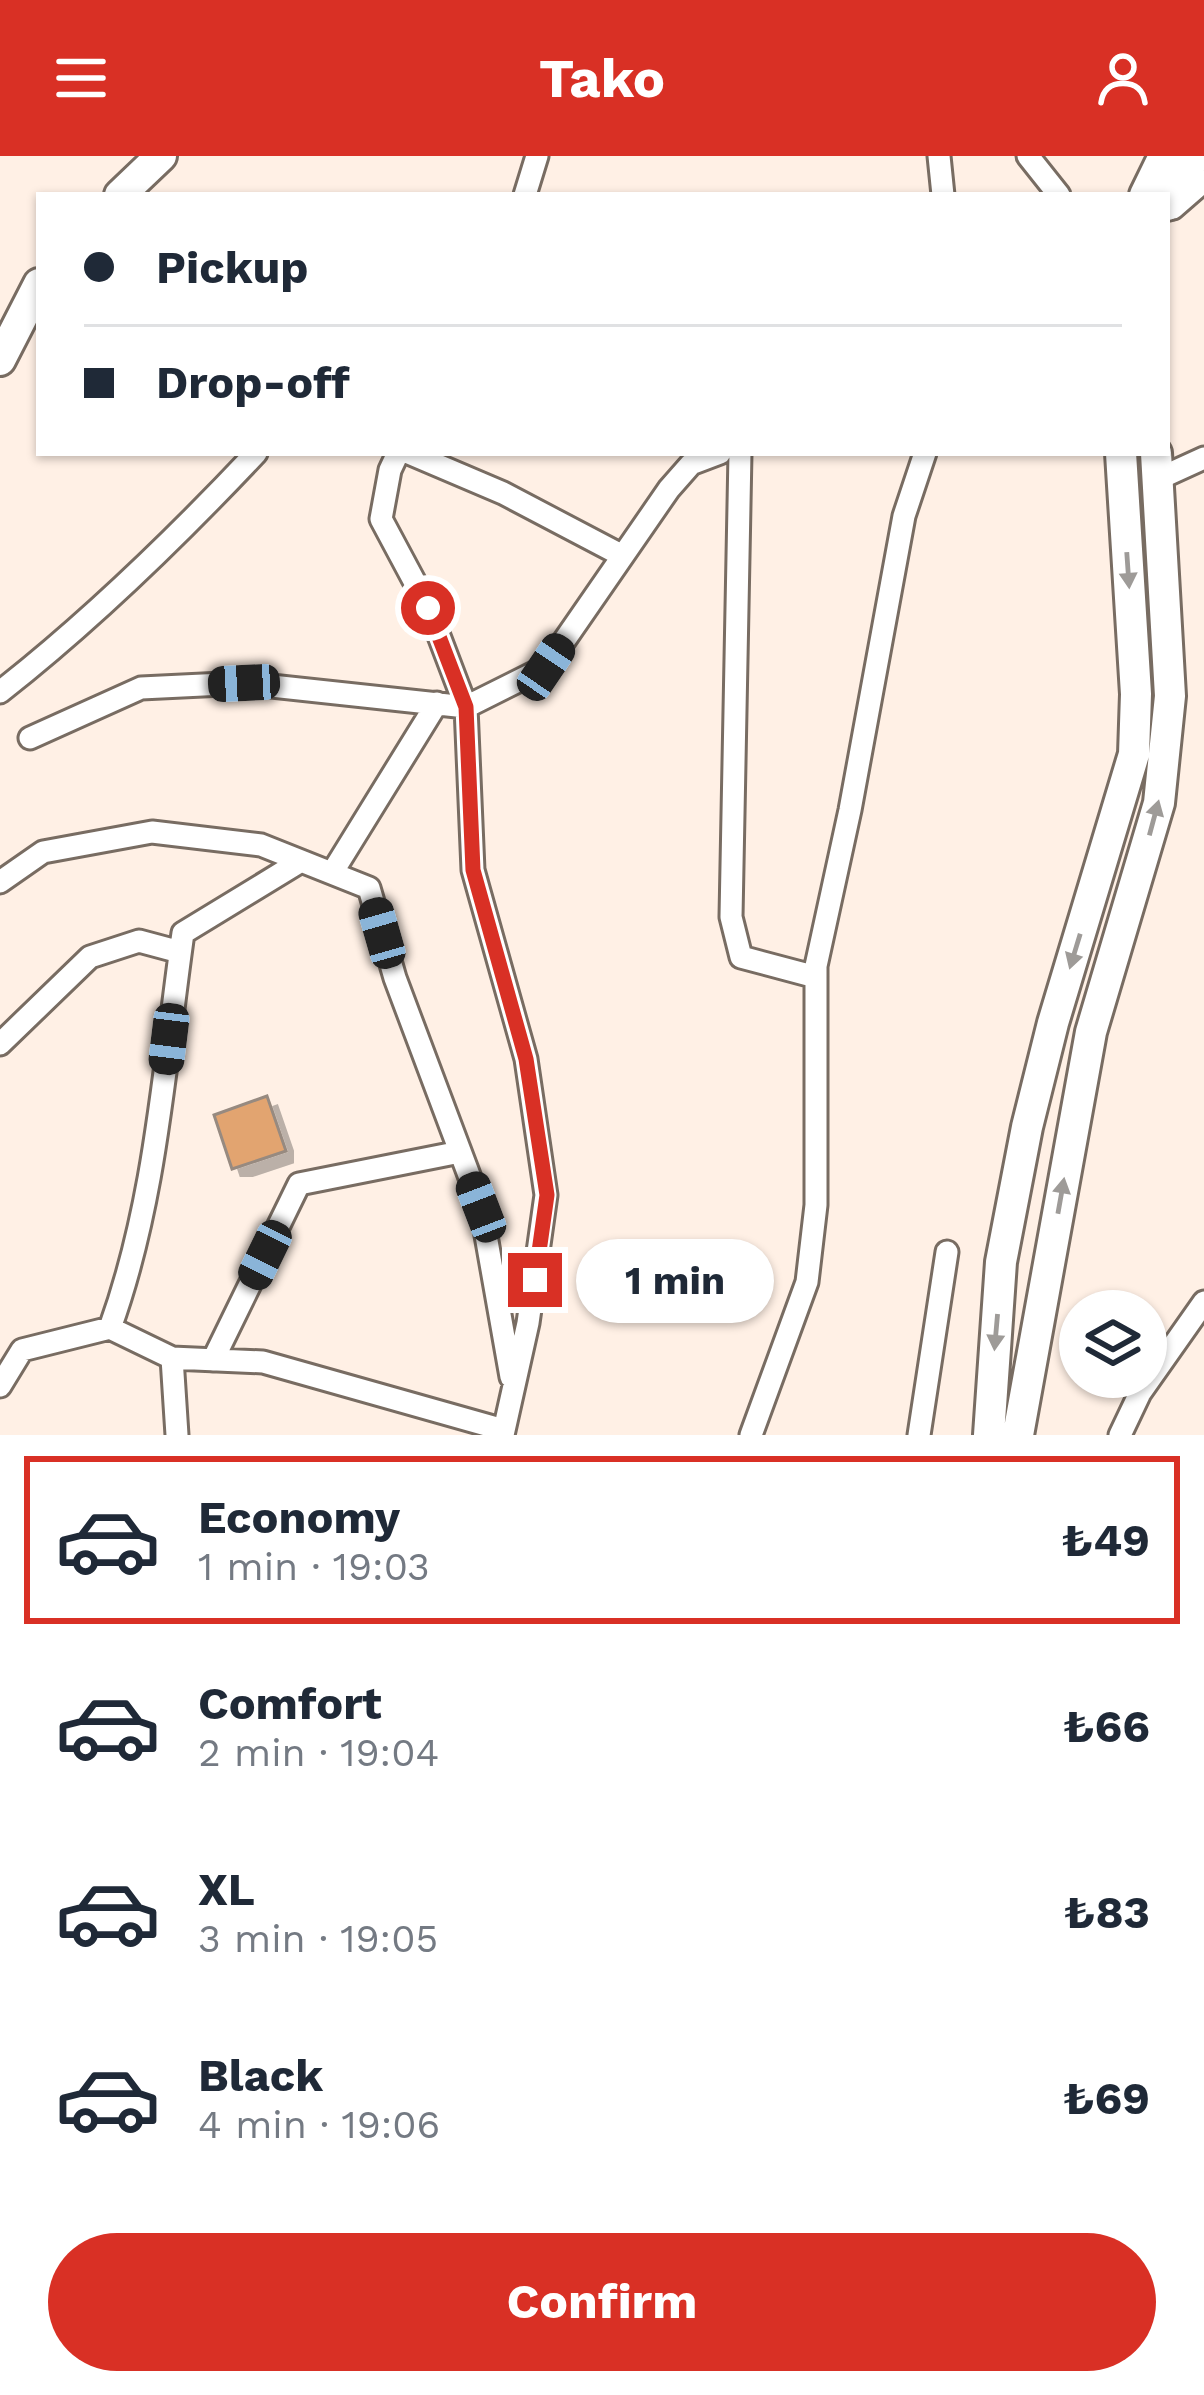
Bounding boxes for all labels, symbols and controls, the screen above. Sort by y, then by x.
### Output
icon: menu [48,45,114,111]
icon: person [1090,45,1156,111]
text: Tako [539,47,665,110]
text: Pickup [156,241,308,294]
text: Drop-off [156,356,350,409]
one-way arrow [1119,552,1138,590]
route start [401,581,455,635]
car [511,627,581,707]
car [207,663,281,703]
one-way arrow [1146,799,1165,836]
car [355,893,409,973]
one-way arrow [1065,933,1083,970]
car [147,1001,191,1077]
car [451,1167,511,1247]
one-way arrow [1052,1177,1071,1214]
car [233,1215,297,1295]
callout: 1 min [577,1238,775,1322]
route end [508,1253,562,1307]
text: 1 min [625,1258,725,1303]
map controls [1059,1290,1167,1398]
button: layers [1059,1290,1167,1398]
one-way arrow [986,1314,1005,1351]
icon: car [54,1486,162,1594]
text: Economy [198,1491,400,1544]
text: ₺49 [1061,1514,1150,1567]
text: 1 min · 19:03 [198,1544,430,1589]
icon: car [54,1672,162,1780]
text: Comfort [198,1677,382,1730]
text: ₺66 [1063,1700,1150,1753]
text: 2 min · 19:04 [198,1730,439,1775]
icon: car [54,1858,162,1966]
text: XL [198,1863,255,1916]
text: ₺83 [1064,1886,1150,1939]
text: 3 min · 19:05 [198,1916,438,1961]
icon: car [54,2044,162,2152]
text: Black [198,2049,323,2102]
text: ₺69 [1063,2072,1150,2125]
text: 4 min · 19:06 [198,2102,440,2147]
button: Confirm [48,2233,1156,2371]

